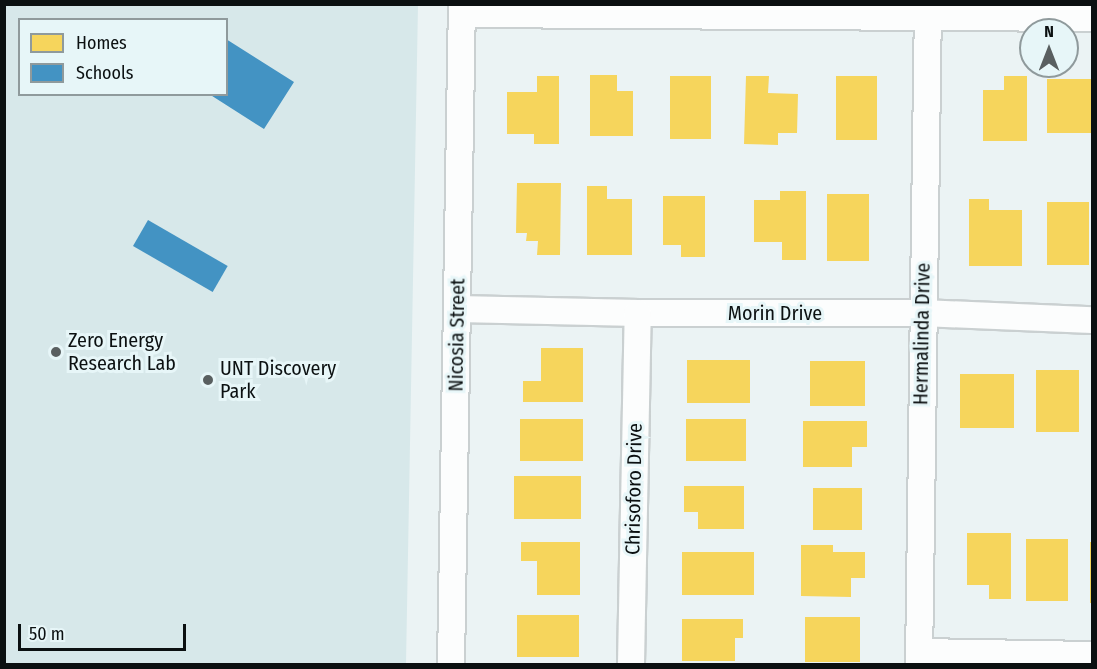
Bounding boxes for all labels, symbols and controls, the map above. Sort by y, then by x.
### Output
legend [18,18,228,96]
north arrow [1019,18,1079,78]
text: N [1044,22,1054,41]
text: Homes [76,32,127,54]
text: Schools [76,62,134,84]
street label: Hermalinda Drive [909,263,935,405]
street label: Nicosia Street [444,278,470,392]
street label: Morin Drive [728,301,822,325]
place label: Zero Energy Research Lab [68,328,176,375]
marker: Zero Energy Research Lab [49,345,63,359]
place label: UNT Discovery Park [220,356,336,403]
marker: UNT Discovery Park [201,373,215,387]
street label: Chrisoforo Drive [621,423,647,555]
scale bar [21,612,189,650]
text: 50 m [29,623,65,645]

